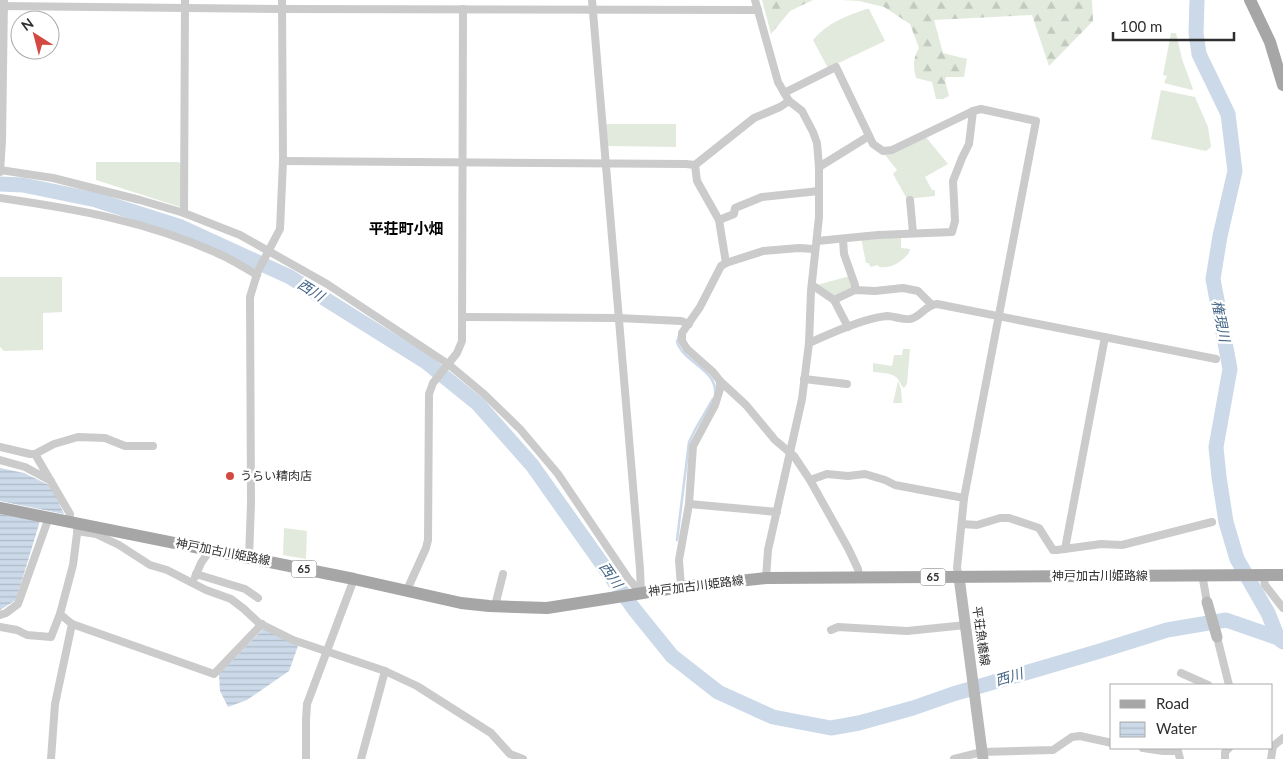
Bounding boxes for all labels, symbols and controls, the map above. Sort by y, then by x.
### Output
north arrow [10,10,60,60]
scale bar [1113,10,1234,42]
text: N [18,14,36,34]
text: 100 m [1120,17,1162,35]
district label: 平荘町小畑 [368,219,444,237]
water label: 西川 [295,275,329,305]
water label: 権現川 [1209,299,1234,345]
place label: うらい精肉店 [240,468,312,483]
marker: うらい精肉店 [224,470,236,482]
street label: 神戸加古川姫路線 [175,535,272,568]
water label: 西川 [596,558,628,593]
road number: 65 [292,560,316,578]
road number: 65 [920,568,946,586]
street label: 神戸加古川姫路線 [1052,568,1148,583]
street label: 神戸加古川姫路線 [647,572,745,599]
street label: 平荘魚橋線 [970,605,993,667]
water label: 西川 [993,664,1027,689]
legend [1110,684,1273,749]
text: Road [1156,694,1189,712]
text: Water [1156,719,1197,737]

